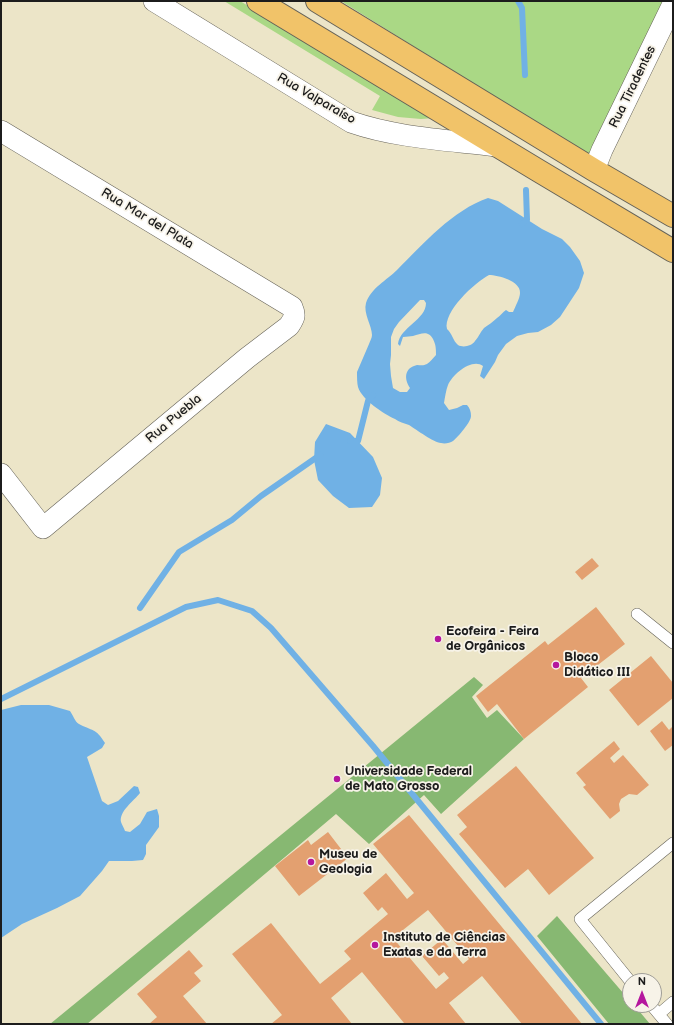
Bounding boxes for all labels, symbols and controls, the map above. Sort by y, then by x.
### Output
street label: Rua Tiradentes [606,43,660,131]
street label: Rua Valparaíso [274,70,358,128]
street label: Rua Mar del Plata [98,185,196,253]
street label: Rua Puebla [143,391,205,447]
place label: Ecofeira - Feira de Orgânicos [446,624,539,655]
marker: Ecofeira - Feira de Orgânicos [433,634,443,644]
place label: Bloco Didático III [564,650,630,681]
marker: Bloco Didático III [551,660,561,670]
place label: Universidade Federal de Mato Grosso [345,764,472,795]
marker: Universidade Federal de Mato Grosso [332,774,342,784]
place label: Museu de Geologia [319,847,377,878]
marker: Museu de Geologia [306,857,316,867]
place label: Instituto de Ciências Exatas e da Terra [383,930,505,961]
marker: Instituto de Ciências Exatas e da Terra [370,940,380,950]
north arrow [622,973,662,1013]
text: N [638,975,646,988]

